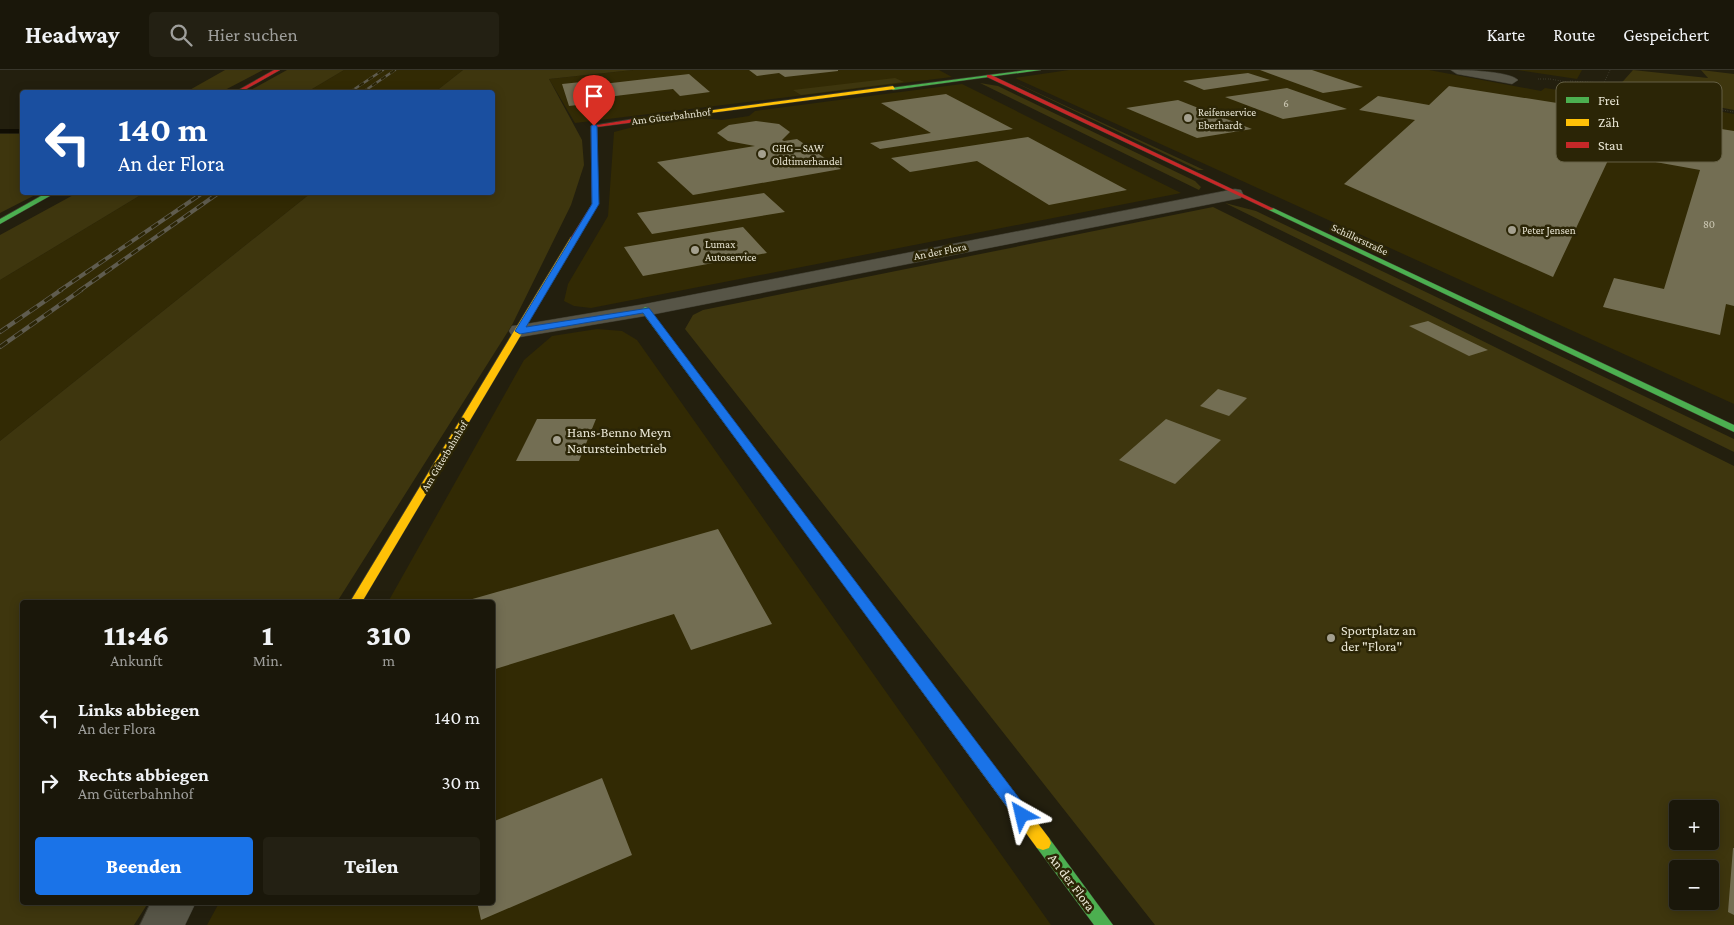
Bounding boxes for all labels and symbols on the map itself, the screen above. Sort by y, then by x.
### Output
pin [573,75,615,126]
legend [1556,82,1722,162]
text: Frei [1598,92,1620,108]
house number: 6 [1283,97,1289,109]
street label: Am Güterbahnhof [631,105,712,127]
place label: Reifenservice Eberhardt [1198,106,1256,131]
marker: Reifenservice Eberhardt [1182,112,1194,124]
text: Zäh [1598,114,1620,130]
text: Stau [1598,137,1624,153]
place label: GHG – SAW Oldtimerhandel [772,142,843,167]
marker: GHG – SAW Oldtimerhandel [756,148,768,160]
house number: 80 [1703,218,1715,230]
street label: Schillerstraße [1330,221,1390,257]
marker: Peter Jensen [1506,224,1518,236]
place label: Peter Jensen [1522,224,1576,237]
place label: Lumax Autoservice [705,238,757,263]
street label: An der Flora [913,240,967,262]
marker: Lumax Autoservice [689,244,701,256]
street label: Am Güterbahnhof [418,418,470,493]
place label: Hans-Benno Meyn Natursteinbetrieb [567,424,671,456]
marker: Hans-Benno Meyn Natursteinbetrieb [551,434,563,446]
place label: Sportplatz an der "Flora" [1341,622,1417,654]
marker: Sportplatz an der "Flora" [1325,632,1337,644]
position arrow [995,788,1047,840]
street label: An der Flora [1045,850,1099,914]

